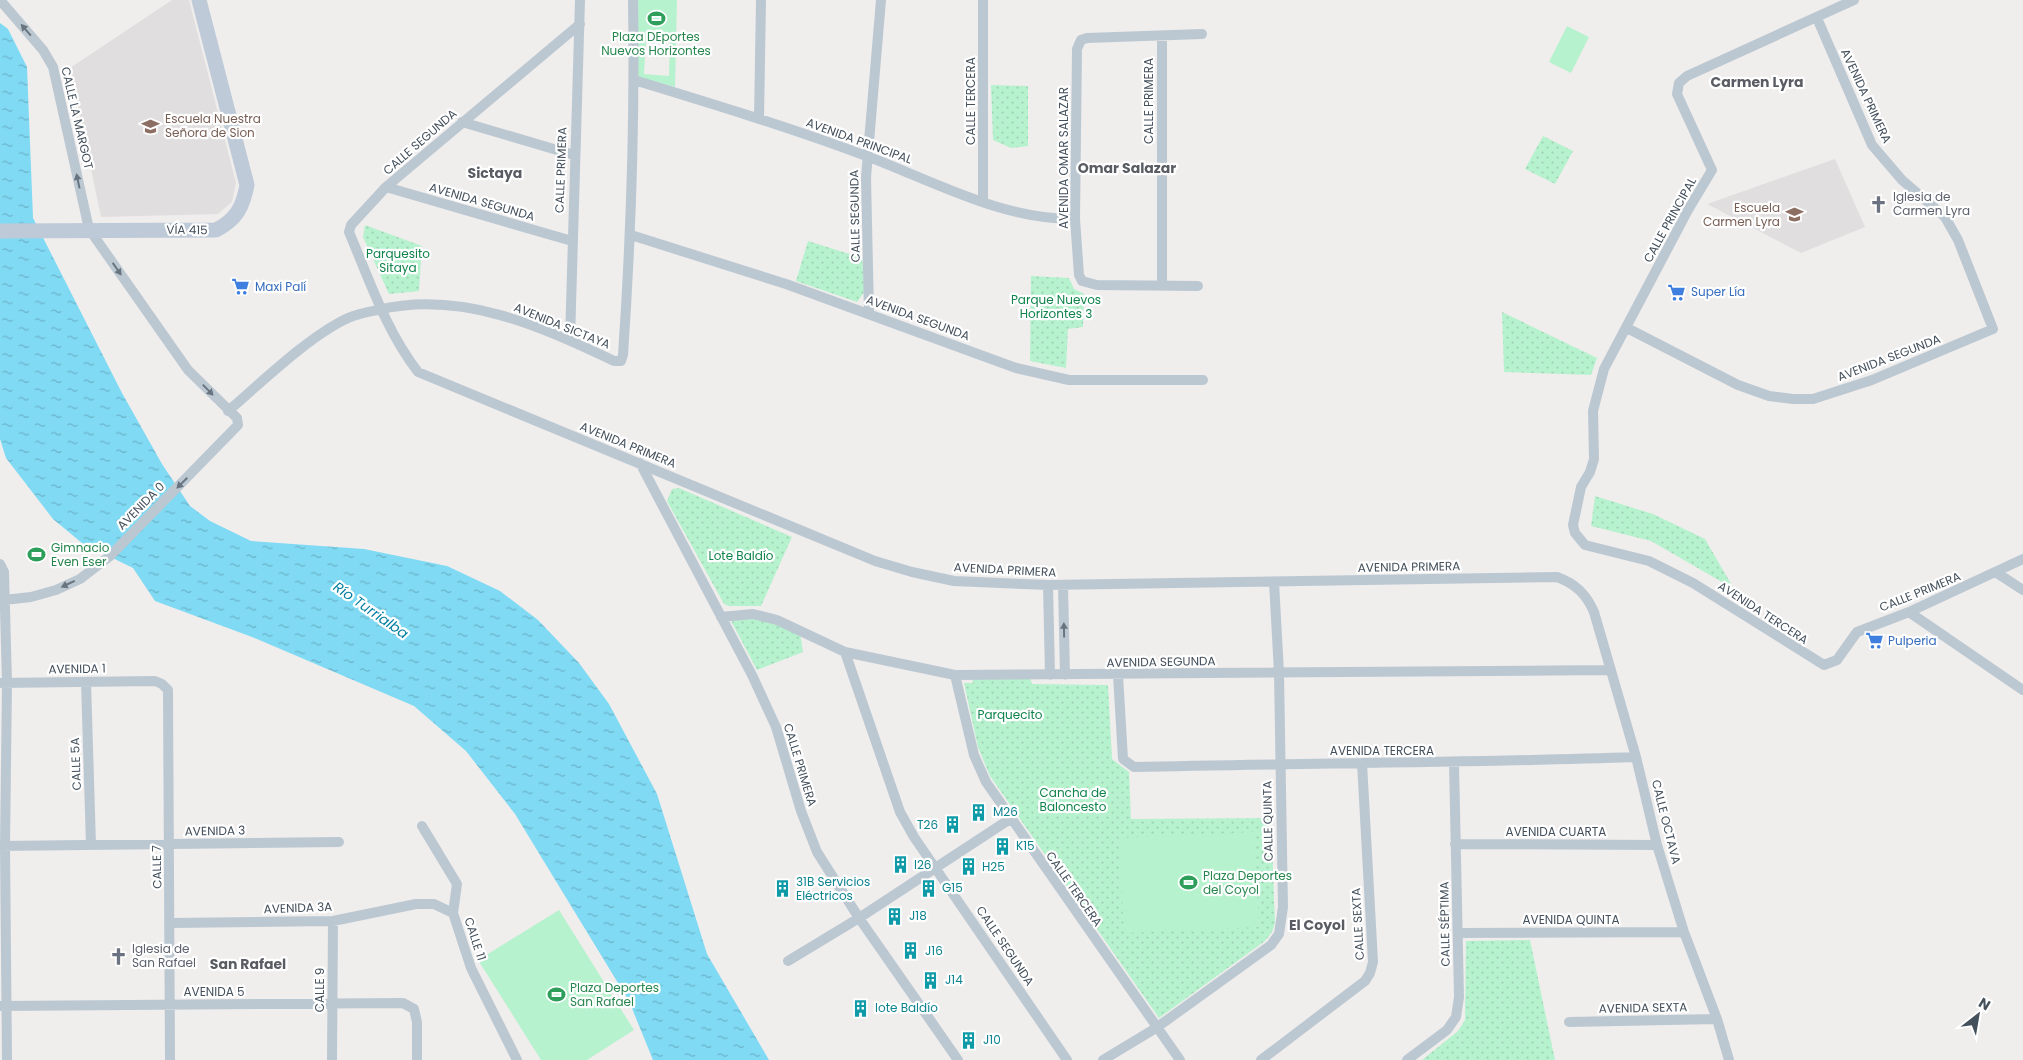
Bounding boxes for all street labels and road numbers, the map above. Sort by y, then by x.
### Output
street label: AVENIDA PRIMERA [1837,46,1896,146]
street label: CALLE TERCERA [962,57,979,145]
street label: CALLE PRIMERA [1140,58,1157,144]
street label: CALLE LA MARGOT [57,65,98,171]
street label: AVENIDA OMAR SALAZAR [1055,87,1072,229]
street label: CALLE SEGUNDA [379,105,460,178]
street label: AVENIDA PRINCIPAL [804,113,915,168]
street label: CALLE PRIMERA [551,127,570,213]
street label: CALLE SEGUNDA [845,170,864,263]
street label: CALLE PRINCIPAL [1639,174,1700,265]
street label: AVENIDA SEGUNDA [427,178,537,225]
street label: VÍA 415 [166,221,208,238]
street label: AVENIDA SEGUNDA [864,291,972,344]
street label: AVENIDA SICTAYA [511,298,613,353]
street label: AVENIDA SEGUNDA [1835,330,1943,385]
street label: AVENIDA PRIMERA [577,417,679,472]
street label: AVENIDA 0 [113,478,168,533]
street label: AVENIDA PRIMERA [1358,557,1460,576]
street label: AVENIDA PRIMERA [953,558,1057,581]
street label: CALLE PRIMERA [1877,568,1963,616]
street label: AVENIDA TERCERA [1715,577,1812,648]
street label: AVENIDA SEGUNDA [1106,652,1216,671]
street label: AVENIDA 1 [48,660,106,677]
street label: CALLE PRIMERA [780,721,821,809]
street label: CALLE 5A [66,737,85,791]
street label: AVENIDA TERCERA [1330,742,1434,759]
street label: CALLE OCTAVA [1648,778,1685,866]
street label: CALLE QUINTA [1258,781,1277,861]
street label: AVENIDA 3 [185,821,245,840]
street label: AVENIDA CUARTA [1506,823,1606,840]
street label: CALLE 7 [148,845,165,889]
street label: CALLE TERCERA [1042,848,1107,930]
street label: CALLE SÉPTIMA [1435,881,1454,967]
street label: CALLE SEXTA [1347,887,1368,961]
street label: AVENIDA 3A [263,898,333,917]
street label: CALLE SEGUNDA [972,903,1038,989]
street label: AVENIDA QUINTA [1522,911,1620,928]
street label: CALLE 11 [460,915,490,963]
street label: CALLE 9 [311,968,328,1012]
street label: AVENIDA 5 [183,983,245,1000]
street label: AVENIDA SEXTA [1598,998,1688,1017]

